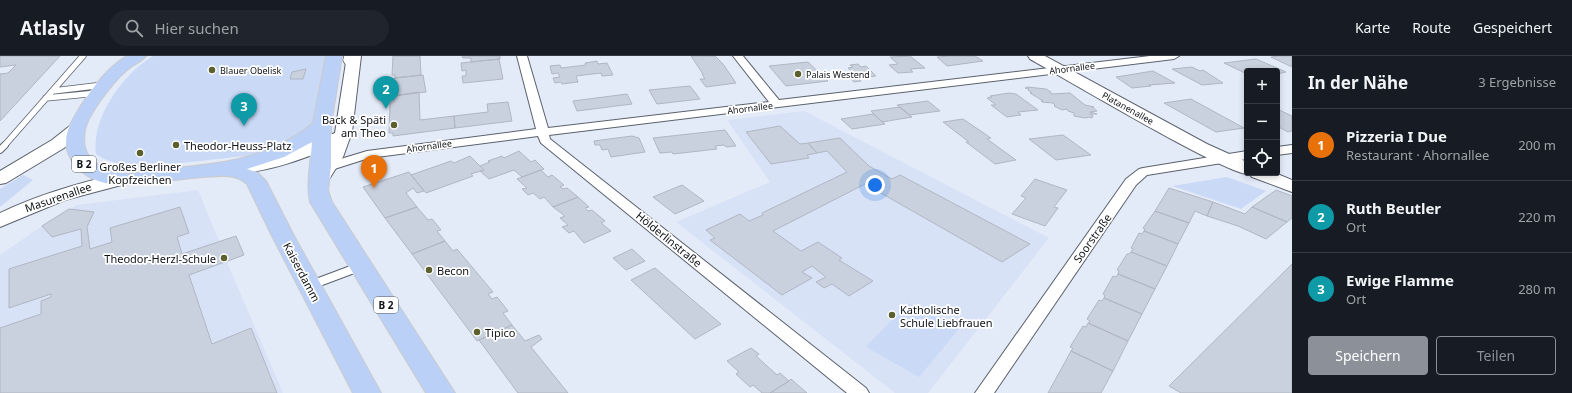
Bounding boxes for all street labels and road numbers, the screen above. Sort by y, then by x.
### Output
street label: Ahornallee [1048,59,1096,77]
street label: Platanenallee [1100,88,1156,128]
street label: Ahornallee [726,99,774,117]
street label: Ahornallee [405,136,453,156]
road number: B 2 [72,156,96,172]
street label: Masurenallee [23,179,93,215]
street label: Hölderlinstraße [633,208,705,270]
street label: Soorstraße [1070,210,1114,266]
street label: Kaiserdamm [280,240,324,304]
road number: B 2 [374,297,398,313]

